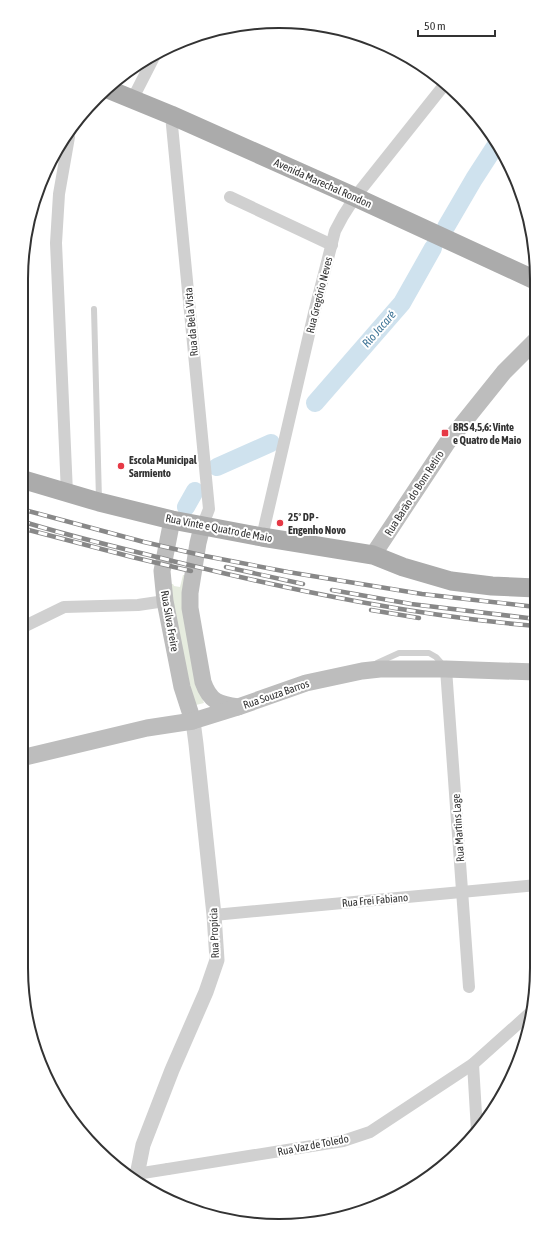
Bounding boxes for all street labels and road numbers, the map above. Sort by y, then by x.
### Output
street label: Avenida Marechal Rondon [272,156,374,210]
street label: Rua Gregório Neves [304,255,334,334]
street label: Rua da Bela Vista [182,287,200,357]
street label: Rua Barão do Bom Retiro [382,448,446,538]
street label: Rua Vinte e Quatro de Maio [165,512,273,544]
street label: Rua Silva Freire [159,590,181,652]
street label: Rua Souza Barros [241,677,311,711]
street label: Rua Martins Lage [450,793,466,863]
street label: Rua Frei Fabiano [341,891,409,909]
street label: Rua Propícia [207,907,221,959]
street label: Rua Vaz de Toledo [276,1132,350,1158]

